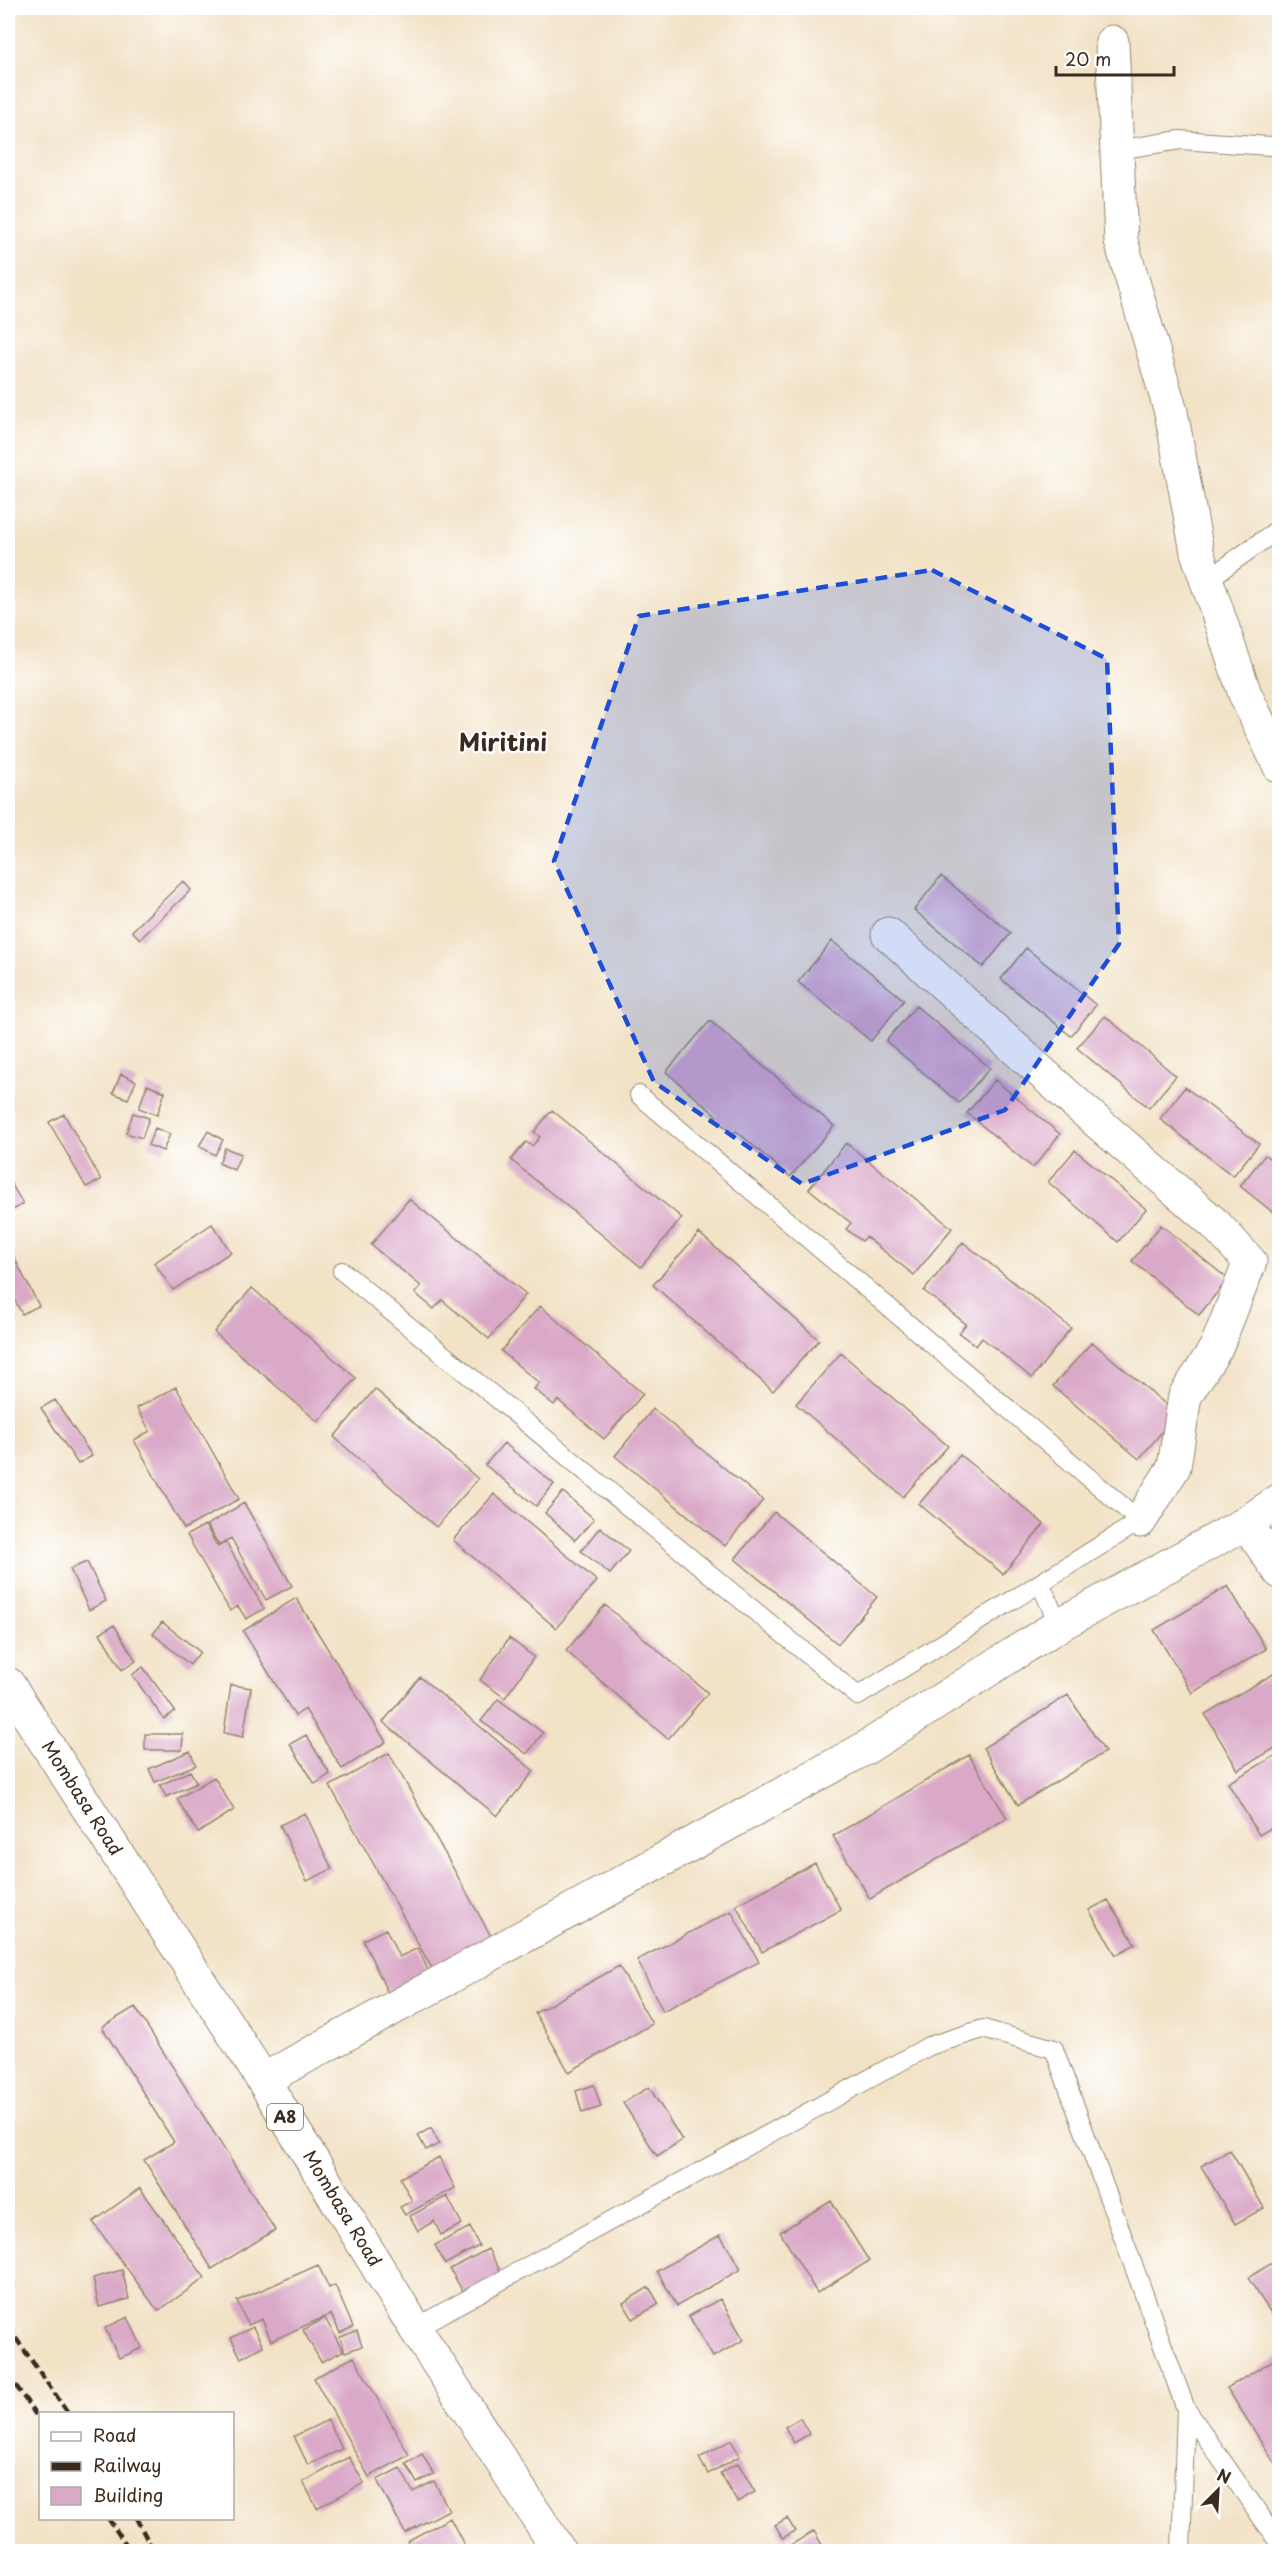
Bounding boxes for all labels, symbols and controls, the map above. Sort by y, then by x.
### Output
scale bar [1056,39,1174,77]
text: 20 m [1065,45,1111,72]
district label: Miritini [459,723,547,759]
street label: Mombasa Road [36,1735,130,1860]
road number: A8 [267,2104,303,2130]
street label: Mombasa Road [297,2145,389,2271]
legend [39,2412,234,2520]
text: Road [93,2421,137,2448]
text: Railway [93,2451,161,2478]
north arrow [1188,2460,1248,2520]
text: N [1214,2462,1235,2489]
text: Building [93,2481,163,2508]

